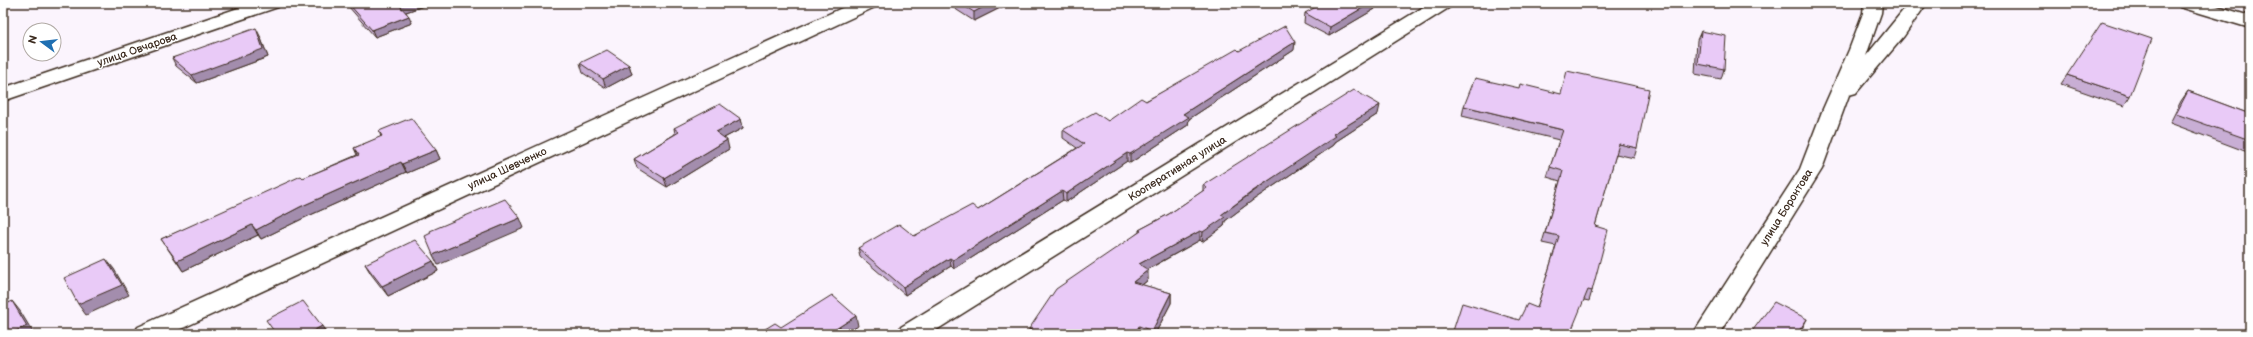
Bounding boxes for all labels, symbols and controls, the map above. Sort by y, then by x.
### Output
north arrow [22,22,62,62]
street label: улица Овчарова [96,30,179,69]
text: N [25,34,40,45]
street label: Кооперативная улица [1126,133,1229,204]
street label: улица Шевченко [466,144,549,192]
street label: улица Боронтова [1758,166,1815,248]

